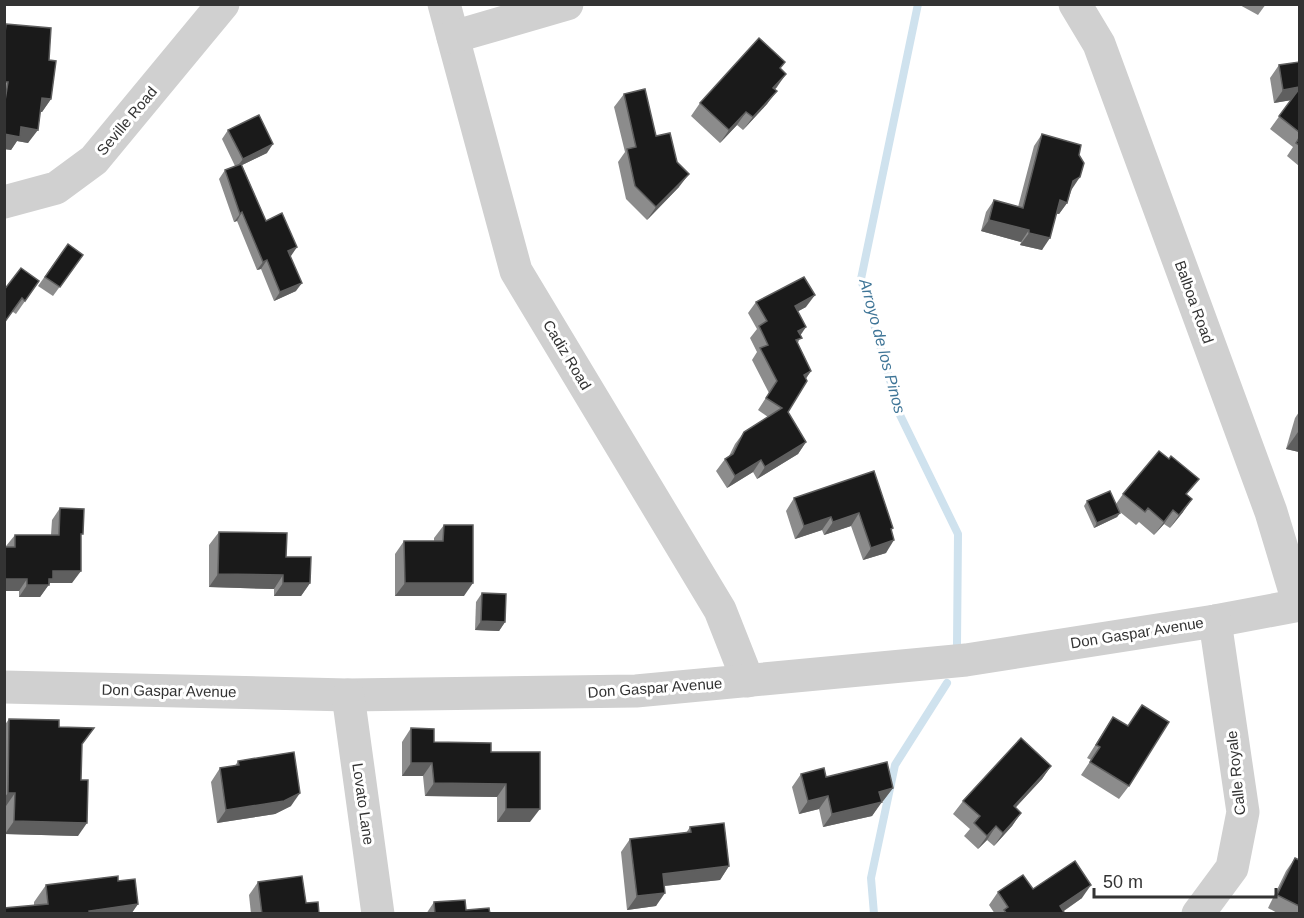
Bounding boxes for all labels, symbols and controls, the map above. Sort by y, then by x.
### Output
street label: Seville Road [93,83,160,158]
street label: Balboa Road [1172,258,1217,345]
water label: Arroyo de los Pinos [856,276,909,415]
street label: Cadiz Road [540,317,595,393]
street label: Don Gaspar Avenue [1069,614,1205,651]
street label: Don Gaspar Avenue [587,674,723,701]
street label: Don Gaspar Avenue [101,681,237,700]
street label: Calle Royale [1223,730,1248,816]
street label: Lovato Lane [349,762,378,846]
scale bar [1094,861,1276,899]
text: 50 m [1103,872,1143,892]

